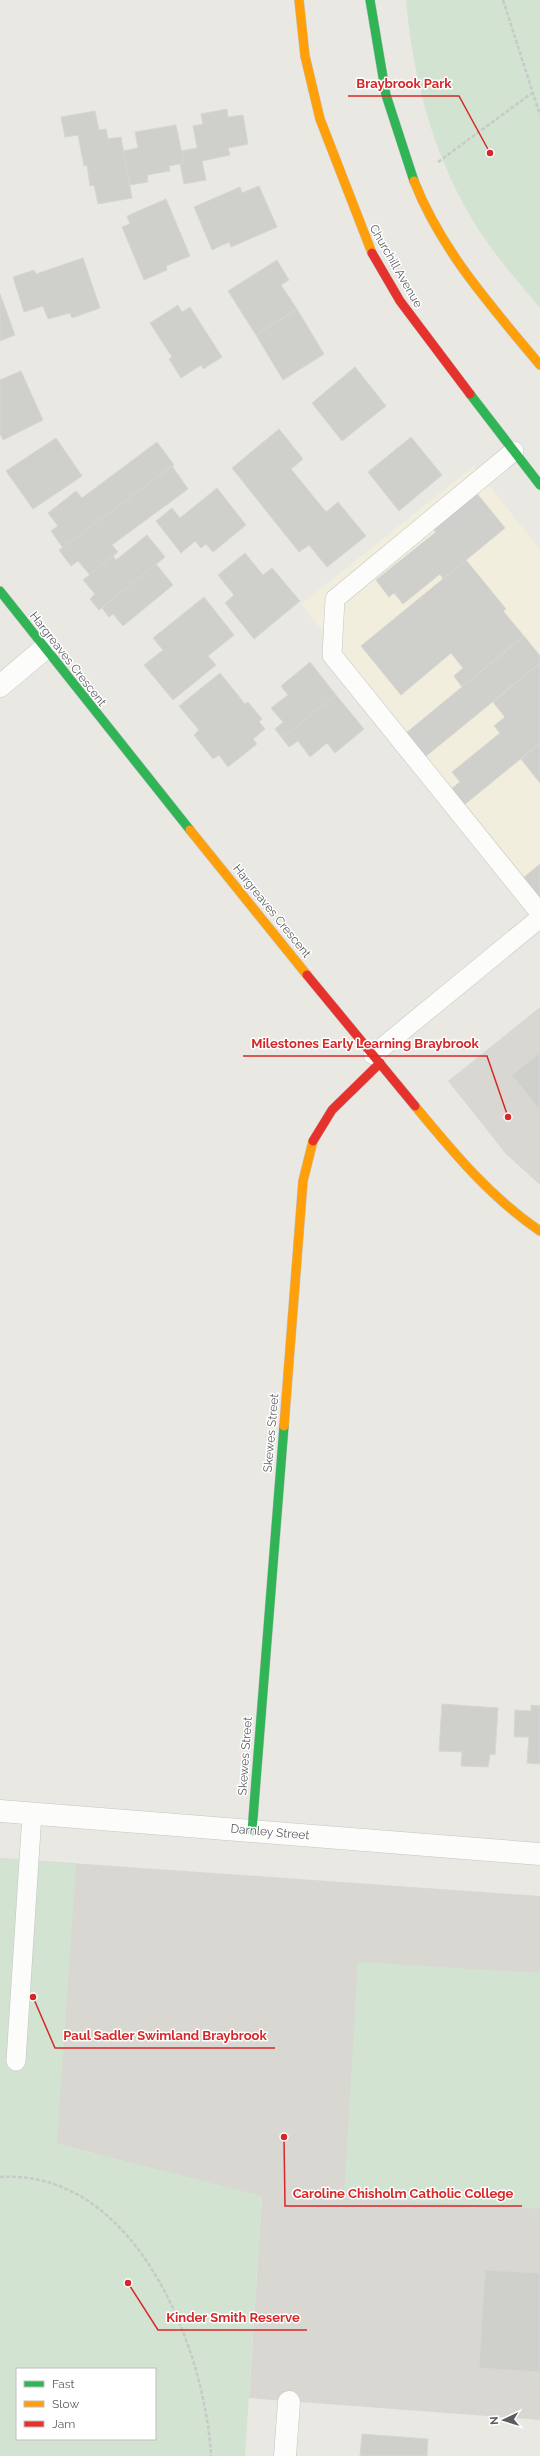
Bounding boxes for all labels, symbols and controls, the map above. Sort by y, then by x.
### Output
callout: Braybrook Park [348,71,459,96]
text: Braybrook Park [356,76,452,91]
street label: Churchill Avenue [367,222,425,310]
street label: Hargreaves Crescent [27,609,109,709]
street label: Hargreaves Crescent [230,862,314,960]
callout: Milestones Early Learning Braybrook [243,1031,487,1056]
text: Milestones Early Learning Braybrook [251,1036,479,1051]
street label: Skewes Street [261,1393,281,1473]
street label: Skewes Street [235,1716,255,1796]
street label: Darnley Street [230,1822,310,1842]
callout: Paul Sadler Swimland Braybrook [55,2023,275,2048]
text: Paul Sadler Swimland Braybrook [63,2028,267,2043]
callout: Caroline Chisholm Catholic College [285,2181,522,2206]
text: Caroline Chisholm Catholic College [293,2186,514,2201]
callout: Kinder Smith Reserve [158,2305,307,2330]
text: Kinder Smith Reserve [166,2310,300,2325]
legend [16,2368,156,2440]
text: Fast [52,2377,75,2391]
text: Slow [52,2397,79,2411]
north arrow [484,2400,524,2440]
text: N [488,2416,501,2425]
text: Jam [52,2417,75,2431]

